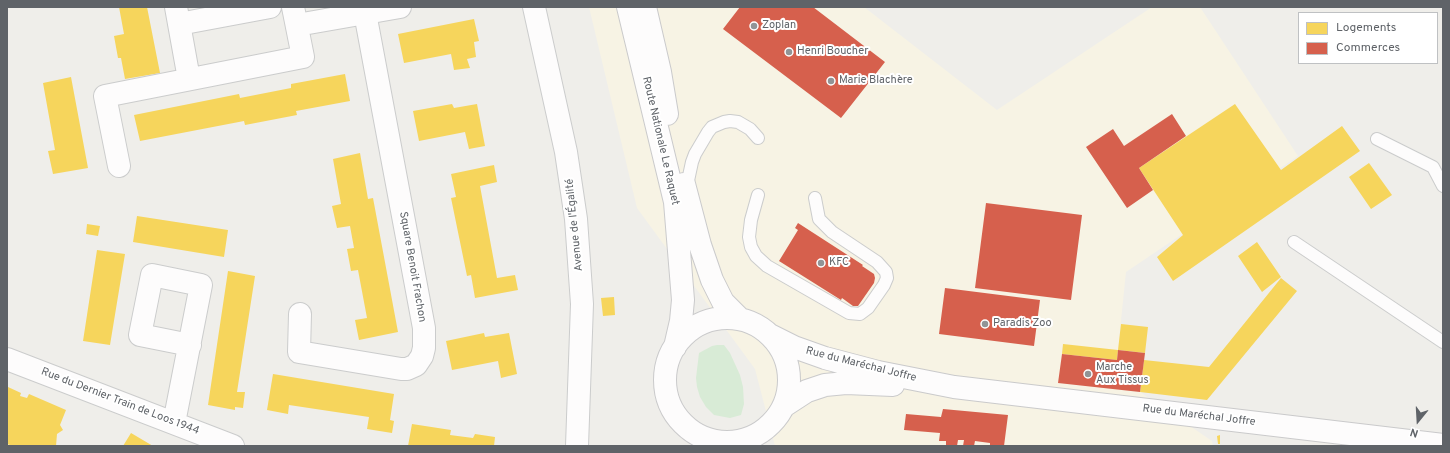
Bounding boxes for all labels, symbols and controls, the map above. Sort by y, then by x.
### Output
legend [1298,12,1438,64]
place label: Zoplan [762,19,796,33]
text: Logements [1336,20,1396,36]
marker: Zoplan [749,21,759,31]
text: Commerces [1336,40,1400,56]
place label: Henri Boucher [797,45,868,59]
marker: Henri Boucher [784,47,794,57]
place label: Marie Blachère [839,74,913,88]
street label: Route Nationale Le Raquet [639,76,681,206]
marker: Marie Blachère [826,76,836,86]
street label: Avenue de l'Égalité [564,178,586,272]
street label: Square Benoit Frachon [396,211,428,323]
place label: KFC [829,256,849,270]
marker: KFC [816,258,826,268]
place label: Paradis Zoo [993,317,1052,331]
marker: Paradis Zoo [980,319,990,329]
street label: Rue du Maréchal Joffre [804,345,918,385]
place label: Marche Aux Tissus [1096,361,1149,387]
street label: Rue du Dernier Train de Loos 1944 [39,366,201,438]
marker: Marche Aux Tissus [1083,369,1093,379]
north arrow [1398,401,1438,441]
street label: Rue du Maréchal Joffre [1142,403,1256,429]
text: N [1408,425,1420,440]

